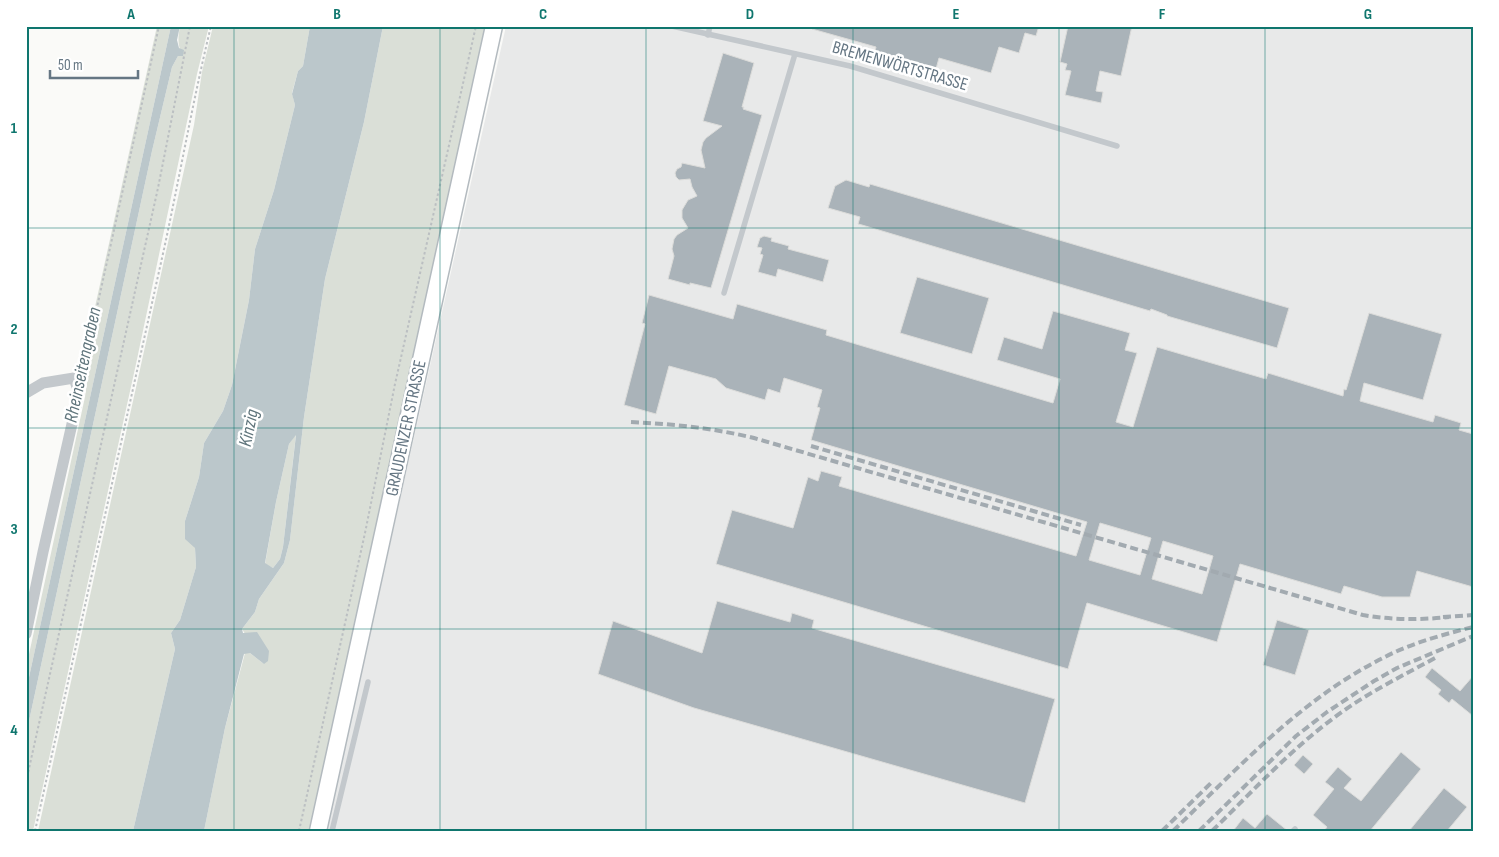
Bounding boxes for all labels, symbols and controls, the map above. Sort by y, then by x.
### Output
text: A [126,5,135,24]
text: B [333,5,341,24]
text: C [539,5,547,24]
text: D [746,5,754,24]
text: E [953,5,960,24]
text: F [1159,5,1166,24]
text: G [1364,5,1372,24]
street label: BREMENWÖRTSTRASSE [830,37,970,95]
scale bar [50,48,138,80]
text: 50 m [58,56,83,75]
text: 1 [11,119,18,138]
water label: Rheinseitengraben [60,305,106,425]
text: 2 [10,320,18,339]
street label: GRAUDENZER STRASSE [381,358,431,498]
water label: Kinzig [234,407,264,449]
text: 3 [10,520,18,539]
text: 4 [10,721,18,740]

